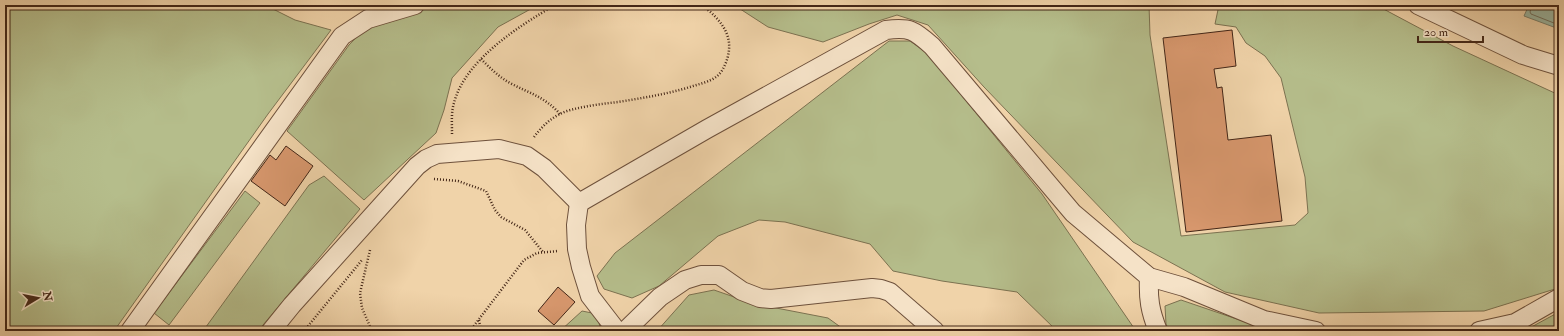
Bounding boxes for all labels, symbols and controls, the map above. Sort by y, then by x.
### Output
scale bar [1418,18,1483,44]
text: 20 m [1424,25,1449,40]
north arrow [18,278,58,318]
text: N [40,289,55,303]

